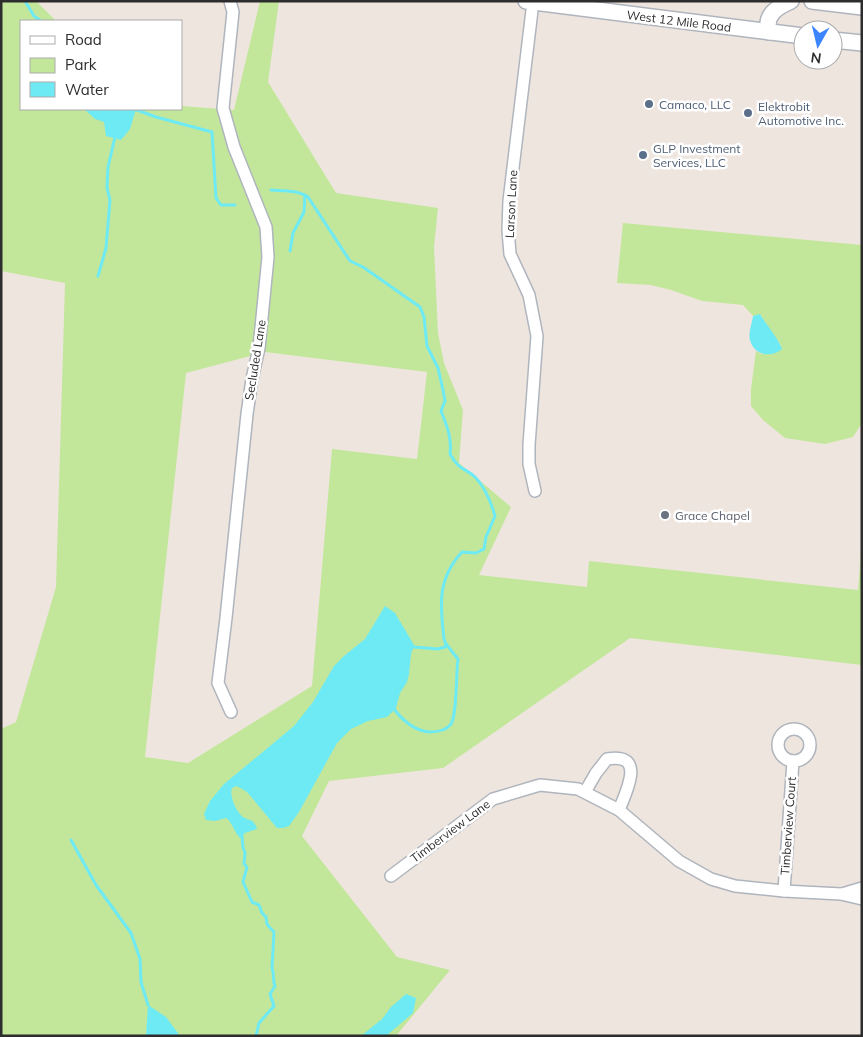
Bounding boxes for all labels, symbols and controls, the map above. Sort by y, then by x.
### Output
street label: West 12 Mile Road [626,7,732,35]
legend [20,20,182,110]
north arrow [793,20,843,70]
text: Road [65,30,102,49]
text: N [810,48,823,68]
text: Park [65,55,97,74]
text: Water [65,80,109,99]
place label: Camaco, LLC [659,97,731,112]
marker: Camaco, LLC [643,98,655,110]
place label: Elektrobit Automotive Inc. [758,99,844,128]
marker: Elektrobit Automotive Inc. [742,107,754,119]
place label: GLP Investment Services, LLC [653,141,741,170]
marker: GLP Investment Services, LLC [637,149,649,161]
street label: Larson Lane [502,169,520,239]
street label: Secluded Lane [241,319,269,401]
place label: Grace Chapel [675,508,750,523]
marker: Grace Chapel [659,509,671,521]
street label: Timberview Court [777,776,799,876]
street label: Timberview Lane [407,796,493,866]

